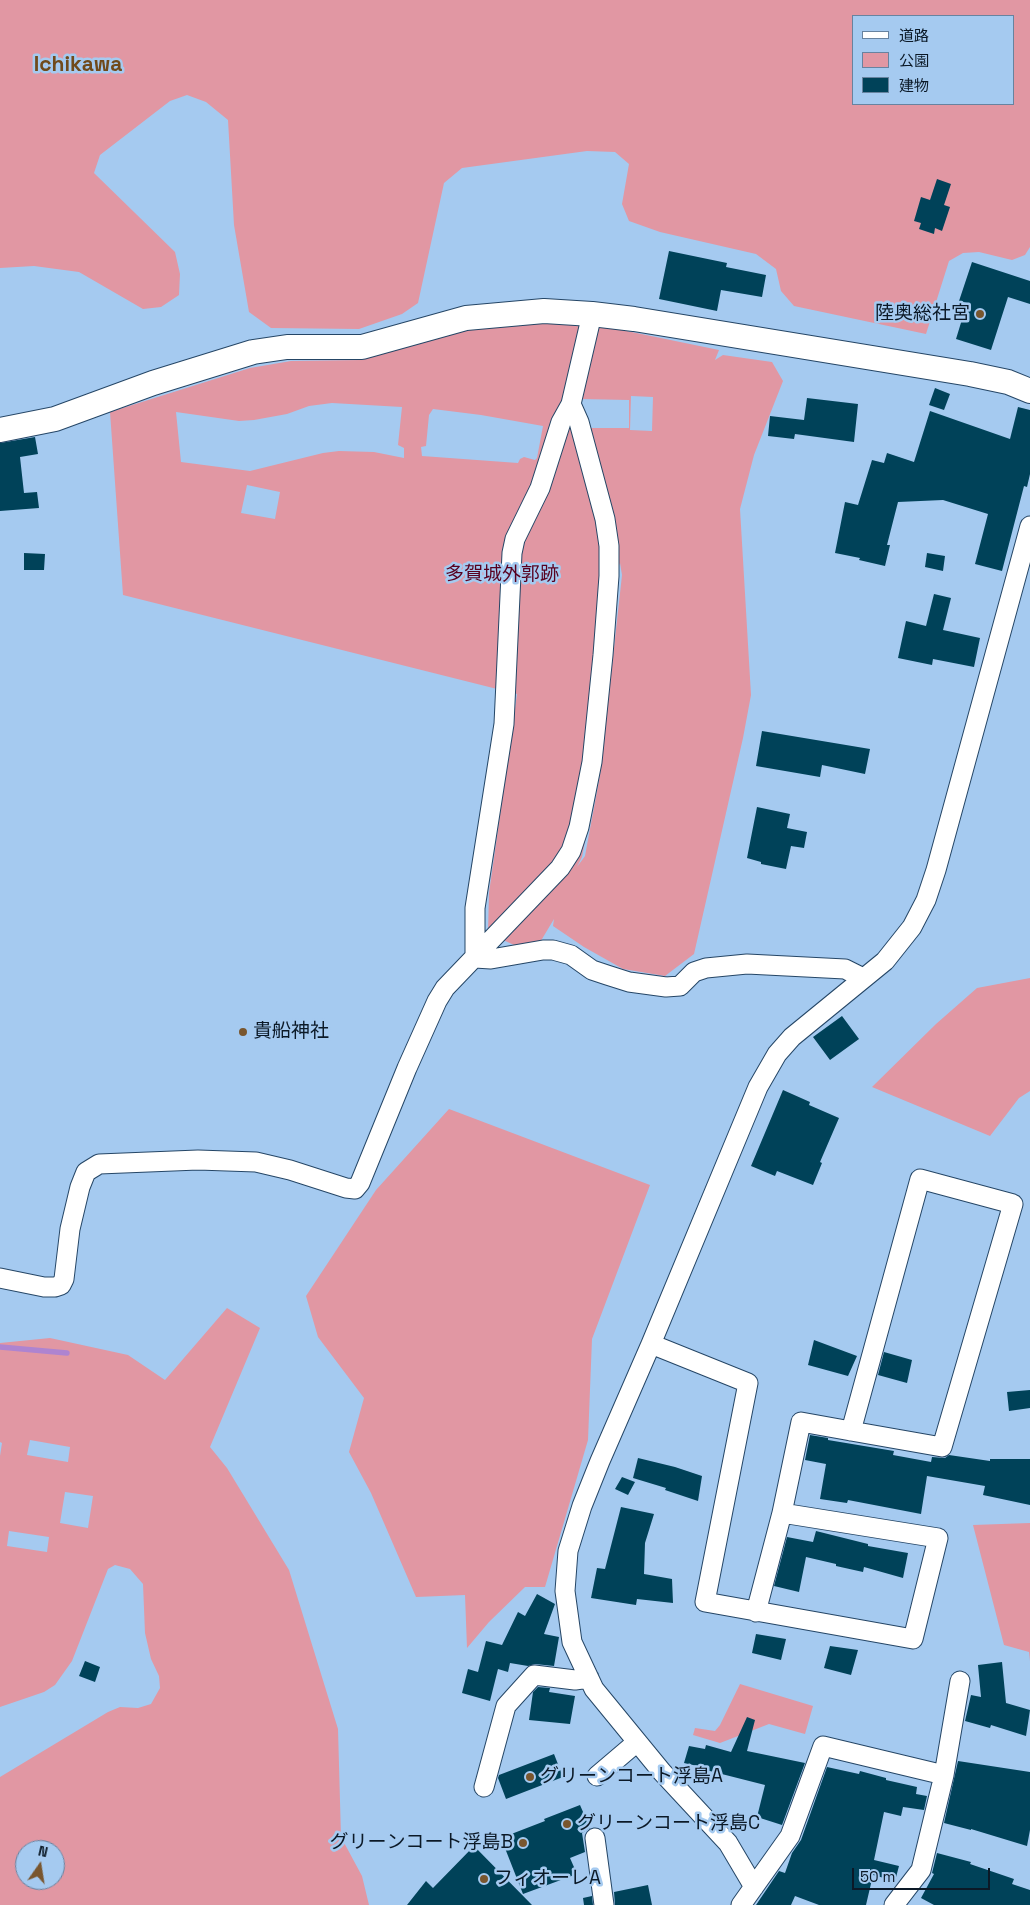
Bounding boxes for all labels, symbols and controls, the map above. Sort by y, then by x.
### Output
legend [852,15,1015,105]
text: 道路 [899,26,929,45]
text: 公園 [899,51,929,70]
district label: Ichikawa [34,52,122,78]
text: 建物 [899,76,929,95]
place label: 陸奥総社宮 [875,303,970,325]
marker: 陸奥総社宮 [974,308,986,320]
park label: 多賀城外郭跡 [445,564,559,586]
place label: 貴船神社 [253,1021,329,1043]
marker: 貴船神社 [237,1026,249,1038]
place label: グリーンコート浮島A [540,1766,723,1788]
marker: グリーンコート浮島A [524,1771,536,1783]
place label: グリーンコート浮島C [577,1813,760,1835]
marker: グリーンコート浮島C [561,1818,573,1830]
place label: グリーンコート浮島B [329,1832,513,1854]
marker: グリーンコート浮島B [517,1837,529,1849]
north arrow [15,1840,65,1890]
text: N [37,1842,50,1861]
scale bar [855,1858,992,1890]
text: 50 m [860,1867,895,1886]
place label: フィオーレA [494,1868,601,1890]
marker: フィオーレA [478,1873,490,1885]

